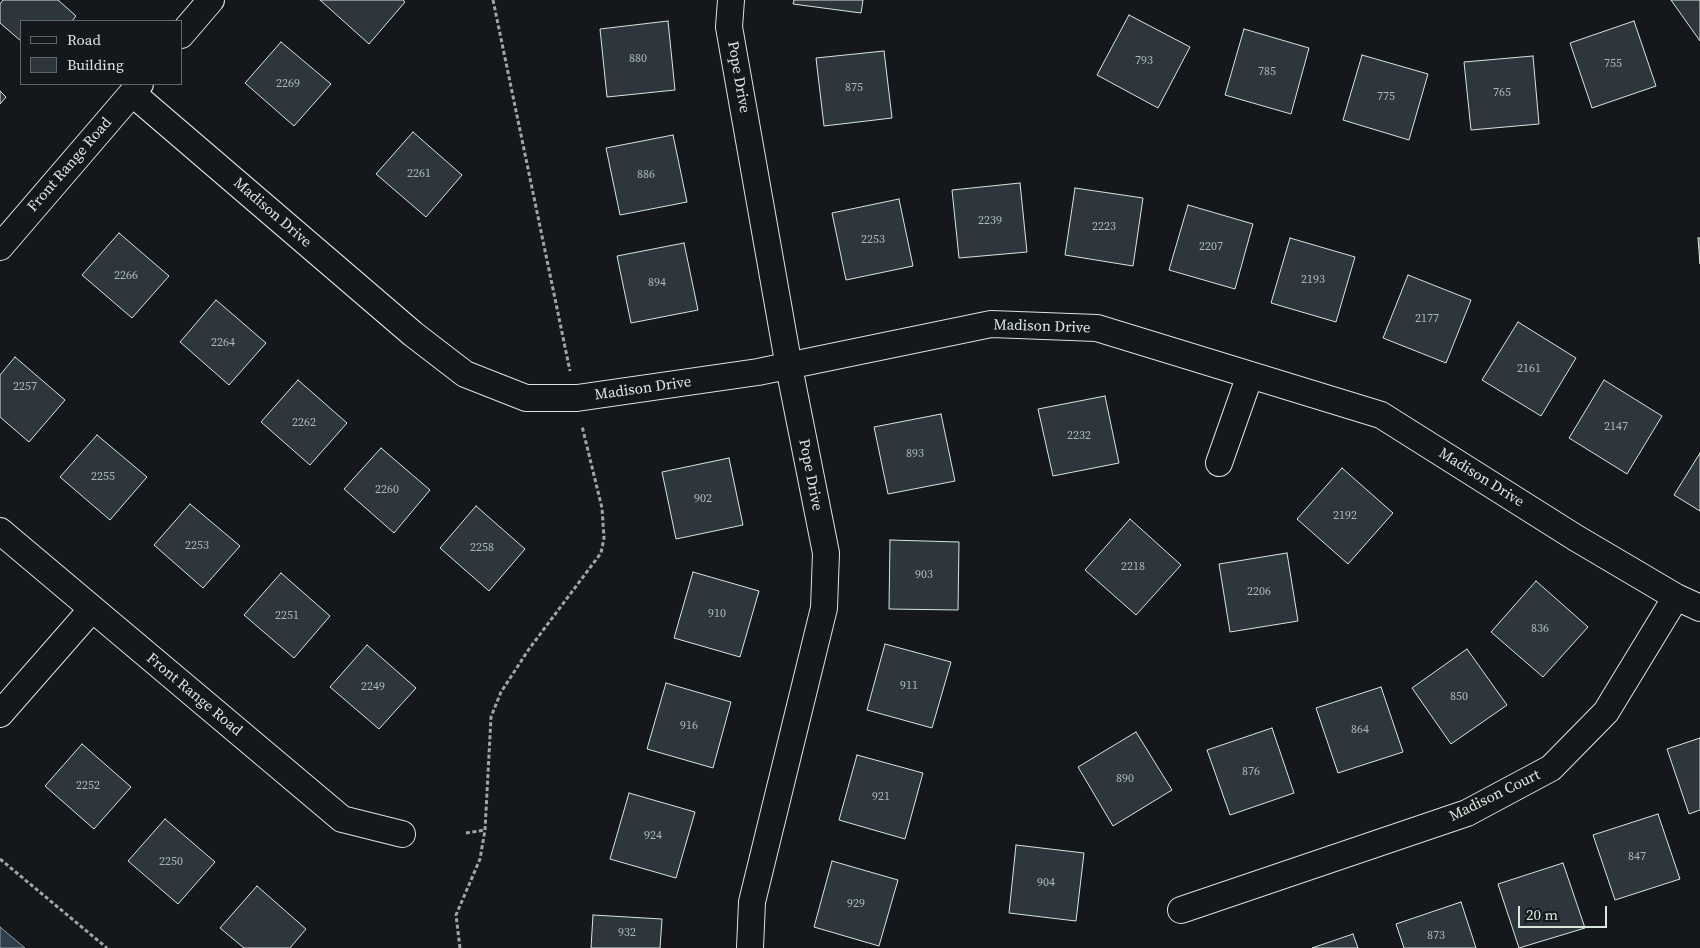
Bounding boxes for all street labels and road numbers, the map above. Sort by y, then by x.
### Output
street label: Pope Drive [723,40,753,114]
street label: Front Range Road [24,114,116,216]
street label: Madison Drive [229,174,315,252]
street label: Madison Drive [993,316,1091,338]
street label: Madison Drive [594,373,692,405]
street label: Pope Drive [794,438,826,512]
street label: Madison Drive [1435,445,1527,511]
street label: Front Range Road [142,650,246,740]
street label: Madison Court [1447,766,1543,826]

